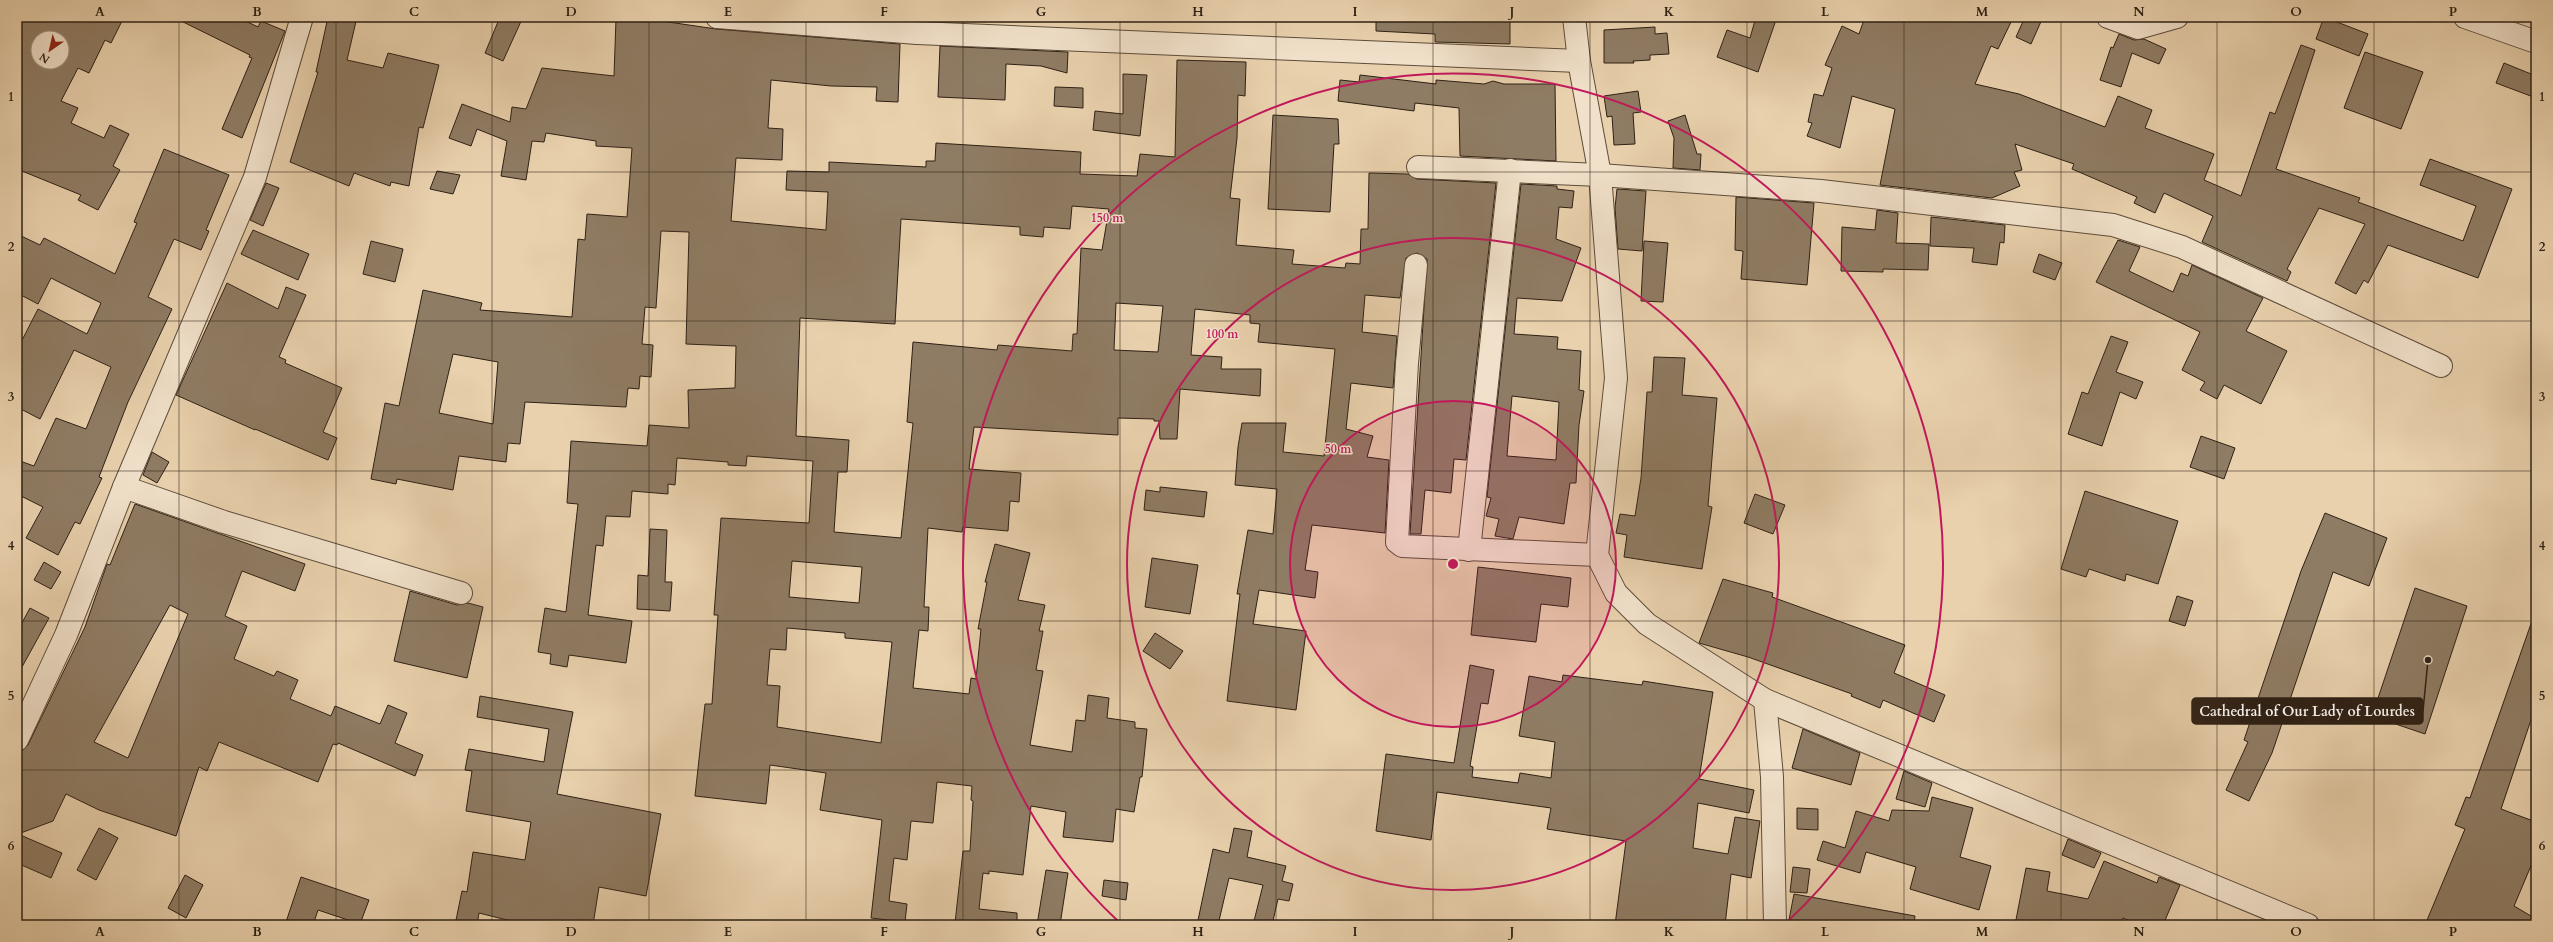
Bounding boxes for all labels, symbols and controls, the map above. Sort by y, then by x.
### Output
text: A [95,3,105,21]
text: B [252,3,262,21]
text: C [409,3,419,21]
text: D [565,3,577,21]
text: E [724,3,732,21]
text: F [880,3,888,21]
text: G [1036,3,1047,21]
text: H [1192,3,1204,21]
text: I [1352,3,1358,21]
text: J [1508,3,1515,21]
text: K [1664,3,1675,21]
text: L [1821,3,1830,21]
text: M [1976,3,1989,21]
text: N [2133,3,2145,21]
text: O [2290,3,2302,21]
text: P [2449,3,2457,21]
north arrow [30,30,70,70]
text: N [36,49,53,67]
text: 1 [8,88,14,106]
text: 1 [2539,88,2545,106]
text: 150 m [1091,210,1124,226]
text: 2 [8,238,15,256]
text: 2 [2539,238,2546,256]
text: 100 m [1206,326,1239,342]
text: 3 [8,388,15,406]
text: 3 [2539,388,2546,406]
text: 50 m [1325,441,1352,457]
text: 4 [8,537,15,555]
text: 4 [2539,537,2546,555]
centre of rings [1446,557,1460,571]
text: 5 [8,687,14,705]
text: 5 [2539,687,2545,705]
callout: Cathedral of Our Lady of Lourdes [2192,698,2423,724]
text: Cathedral of Our Lady of Lourdes [2199,702,2415,721]
text: 6 [8,837,15,855]
text: 6 [2539,837,2546,855]
text: A [95,923,105,941]
text: B [252,923,262,941]
text: C [409,923,419,941]
text: D [565,923,577,941]
text: E [724,923,732,941]
text: F [880,923,888,941]
text: G [1036,923,1047,941]
text: H [1192,923,1204,941]
text: I [1352,923,1358,941]
text: J [1508,923,1515,941]
text: K [1664,923,1675,941]
text: L [1821,923,1830,941]
text: M [1976,923,1989,941]
text: N [2133,923,2145,941]
text: O [2290,923,2302,941]
text: P [2449,923,2457,941]

